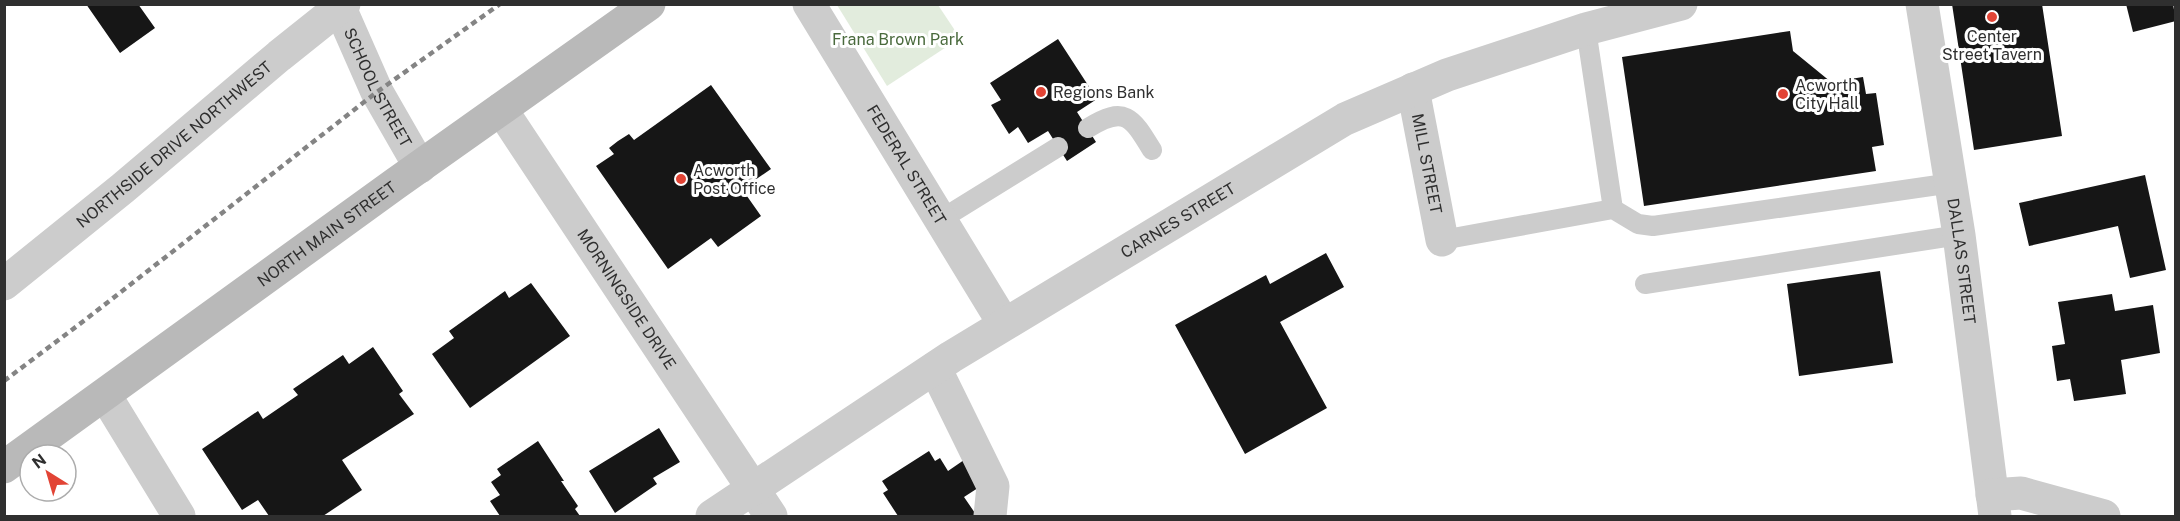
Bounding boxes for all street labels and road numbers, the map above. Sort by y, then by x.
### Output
street label: SCHOOL STREET [340,25,416,151]
street label: NORTHSIDE DRIVE NORTHWEST [73,57,276,232]
street label: FEDERAL STREET [863,102,950,229]
street label: MILL STREET [1408,112,1446,216]
street label: NORTH MAIN STREET [254,177,400,291]
street label: CARNES STREET [1117,178,1239,262]
street label: DALLAS STREET [1943,197,1979,326]
street label: MORNINGSIDE DRIVE [573,226,680,373]

